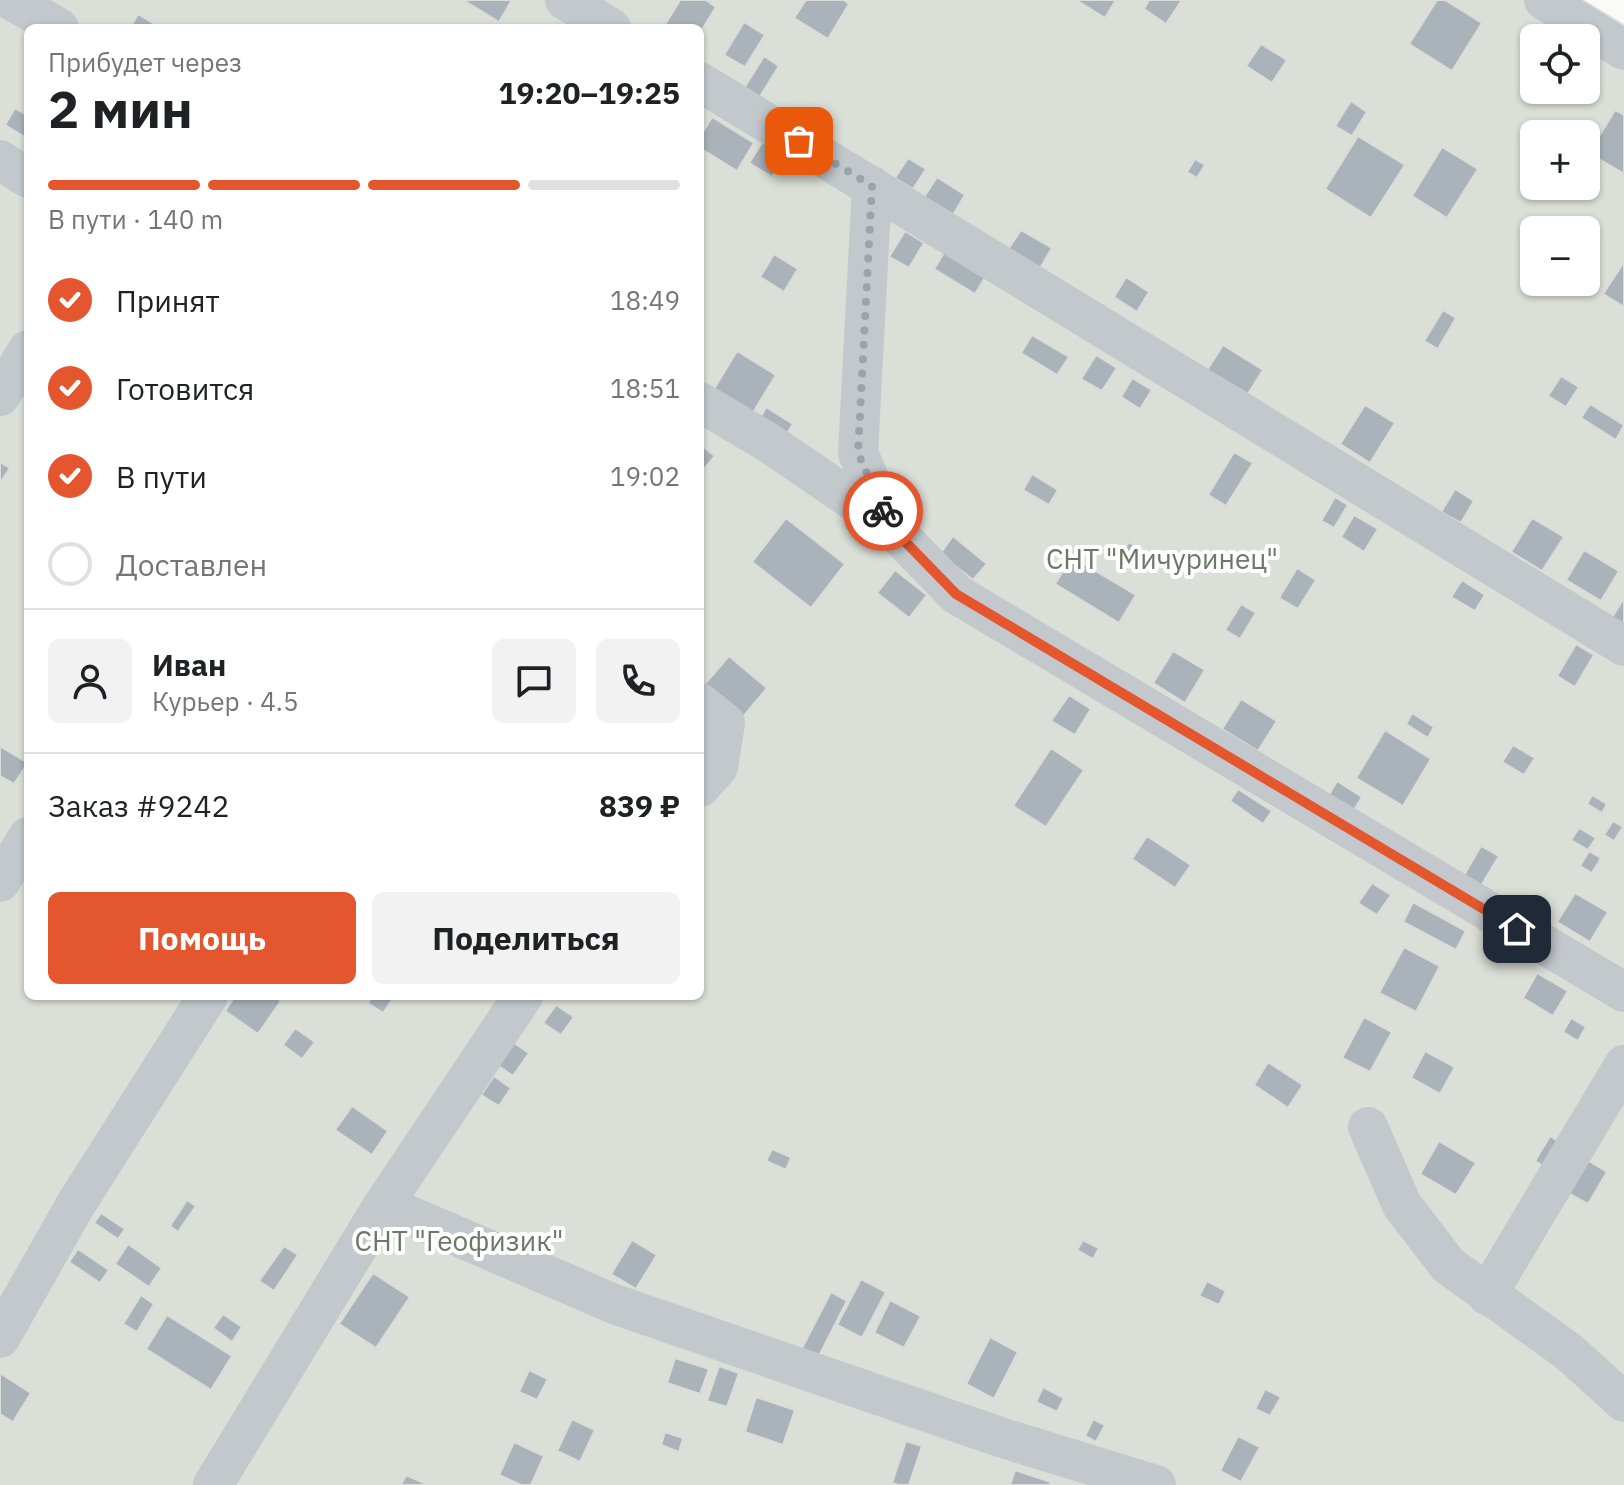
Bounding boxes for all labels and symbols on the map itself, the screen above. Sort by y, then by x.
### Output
pin [765,107,833,175]
courier [843,471,923,551]
park label: СНТ "Мичуринец" [1046,540,1278,577]
pin [1483,895,1551,963]
park label: СНТ "Геофизик" [355,1222,563,1259]

